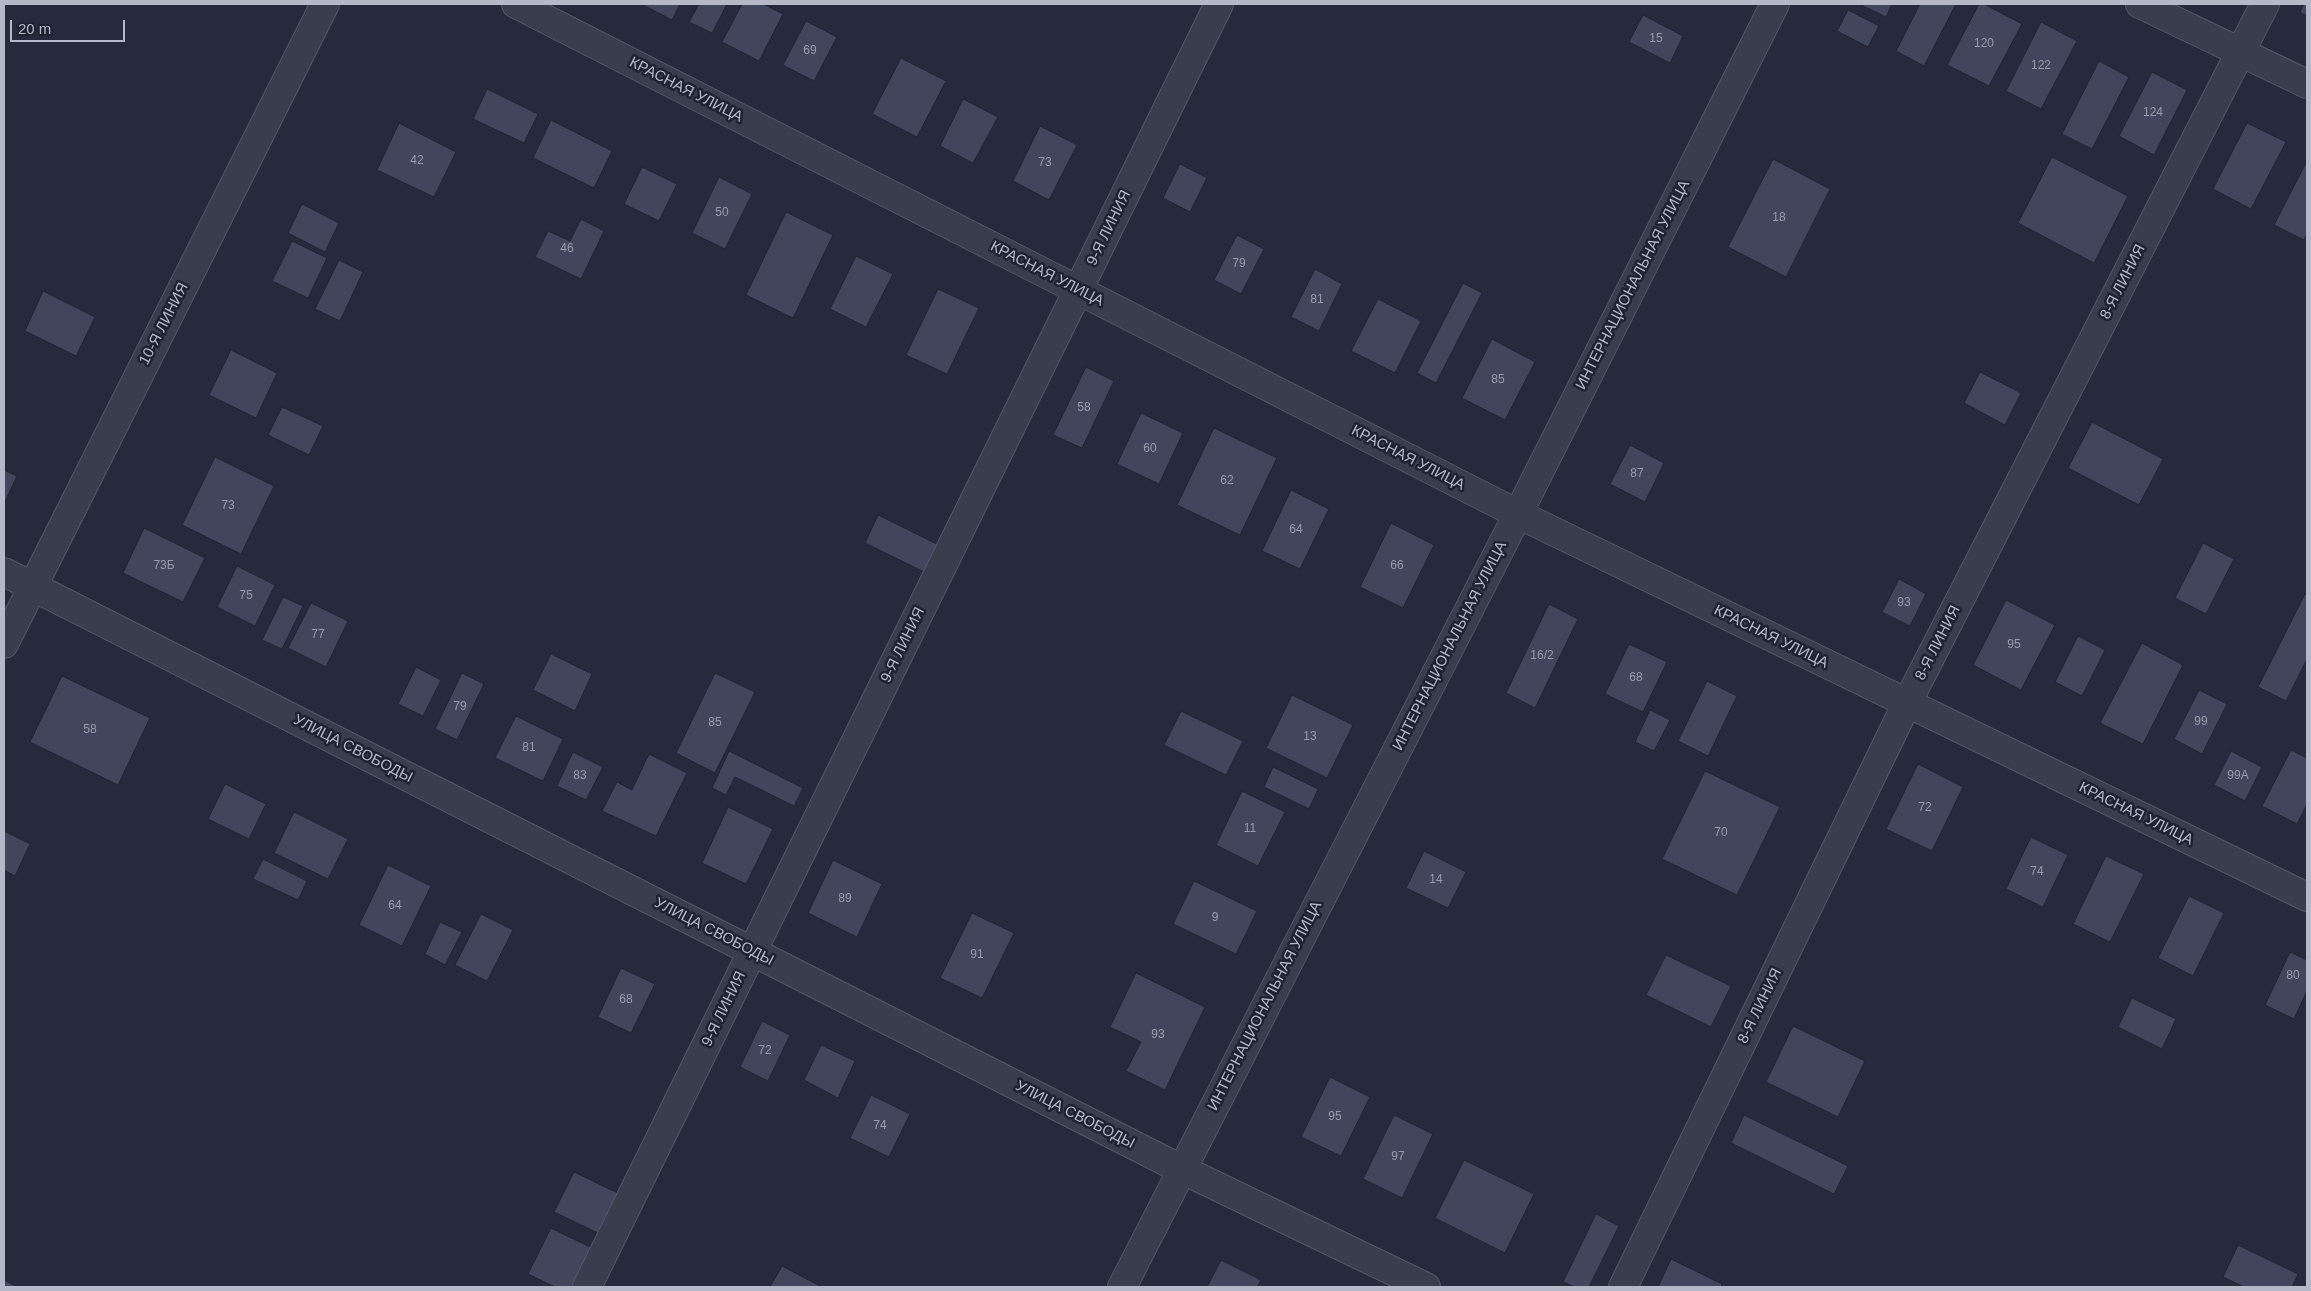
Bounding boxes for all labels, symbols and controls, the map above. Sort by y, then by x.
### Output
scale bar [12,10,128,42]
text: 20 m [18,20,51,37]
house number: 15 [1649,32,1663,46]
house number: 120 [1974,37,1994,51]
house number: 69 [803,44,817,58]
street label: КРАСНАЯ УЛИЦА [626,54,746,126]
house number: 122 [2031,59,2051,73]
house number: 124 [2143,106,2163,120]
house number: 42 [410,154,424,168]
house number: 73 [1038,156,1052,170]
street label: ИНТЕРНАЦИОНАЛЬНАЯ УЛИЦА [1572,177,1694,393]
street label: 9-Я ЛИНИЯ [1083,187,1135,269]
house number: 50 [715,206,729,220]
house number: 18 [1772,211,1786,225]
street label: КРАСНАЯ УЛИЦА [987,238,1107,310]
house number: 46 [560,242,574,256]
street label: 8-Я ЛИНИЯ [2097,242,2149,322]
house number: 79 [1232,257,1246,271]
street label: 10-Я ЛИНИЯ [136,280,192,368]
house number: 81 [1310,293,1324,307]
house number: 85 [1491,373,1505,387]
house number: 58 [1077,401,1091,415]
street label: КРАСНАЯ УЛИЦА [1348,422,1468,494]
house number: 60 [1143,442,1157,456]
house number: 87 [1630,467,1644,481]
house number: 62 [1220,474,1234,488]
house number: 73 [221,499,235,513]
house number: 64 [1289,523,1303,537]
street label: ИНТЕРНАЦИОНАЛЬНАЯ УЛИЦА [1389,538,1511,754]
house number: 73Б [153,559,175,573]
house number: 66 [1390,559,1404,573]
house number: 75 [239,589,253,603]
house number: 93 [1897,596,1911,610]
street label: КРАСНАЯ УЛИЦА [1711,602,1831,672]
street label: 8-Я ЛИНИЯ [1912,603,1964,683]
street label: 9-Я ЛИНИЯ [877,604,929,686]
house number: 77 [311,628,325,642]
house number: 95 [2007,638,2021,652]
house number: 16/2 [1530,649,1554,663]
house number: 68 [1629,671,1643,685]
house number: 79 [453,700,467,714]
street label: УЛИЦА СВОБОДЫ [290,711,416,787]
house number: 99 [2194,715,2208,729]
house number: 85 [708,716,722,730]
house number: 58 [83,723,97,737]
house number: 13 [1303,730,1317,744]
house number: 81 [522,741,536,755]
house number: 83 [573,769,587,783]
house number: 99А [2227,769,2249,783]
street label: КРАСНАЯ УЛИЦА [2076,779,2196,849]
house number: 72 [1918,801,1932,815]
house number: 11 [1244,822,1256,836]
house number: 70 [1714,826,1728,840]
house number: 74 [2030,865,2044,879]
house number: 14 [1429,873,1443,887]
house number: 89 [838,892,852,906]
street label: УЛИЦА СВОБОДЫ [651,894,777,970]
street label: ИНТЕРНАЦИОНАЛЬНАЯ УЛИЦА [1204,898,1326,1114]
house number: 64 [388,899,402,913]
house number: 9 [1212,911,1218,925]
house number: 91 [970,948,984,962]
street label: 8-Я ЛИНИЯ [1734,965,1786,1047]
street label: 9-Я ЛИНИЯ [698,968,750,1050]
house number: 80 [2286,969,2300,983]
house number: 68 [619,993,633,1007]
house number: 93 [1151,1028,1165,1042]
house number: 72 [758,1044,772,1058]
street label: УЛИЦА СВОБОДЫ [1012,1077,1138,1153]
house number: 95 [1328,1110,1342,1124]
house number: 74 [873,1119,887,1133]
house number: 97 [1391,1150,1405,1164]

